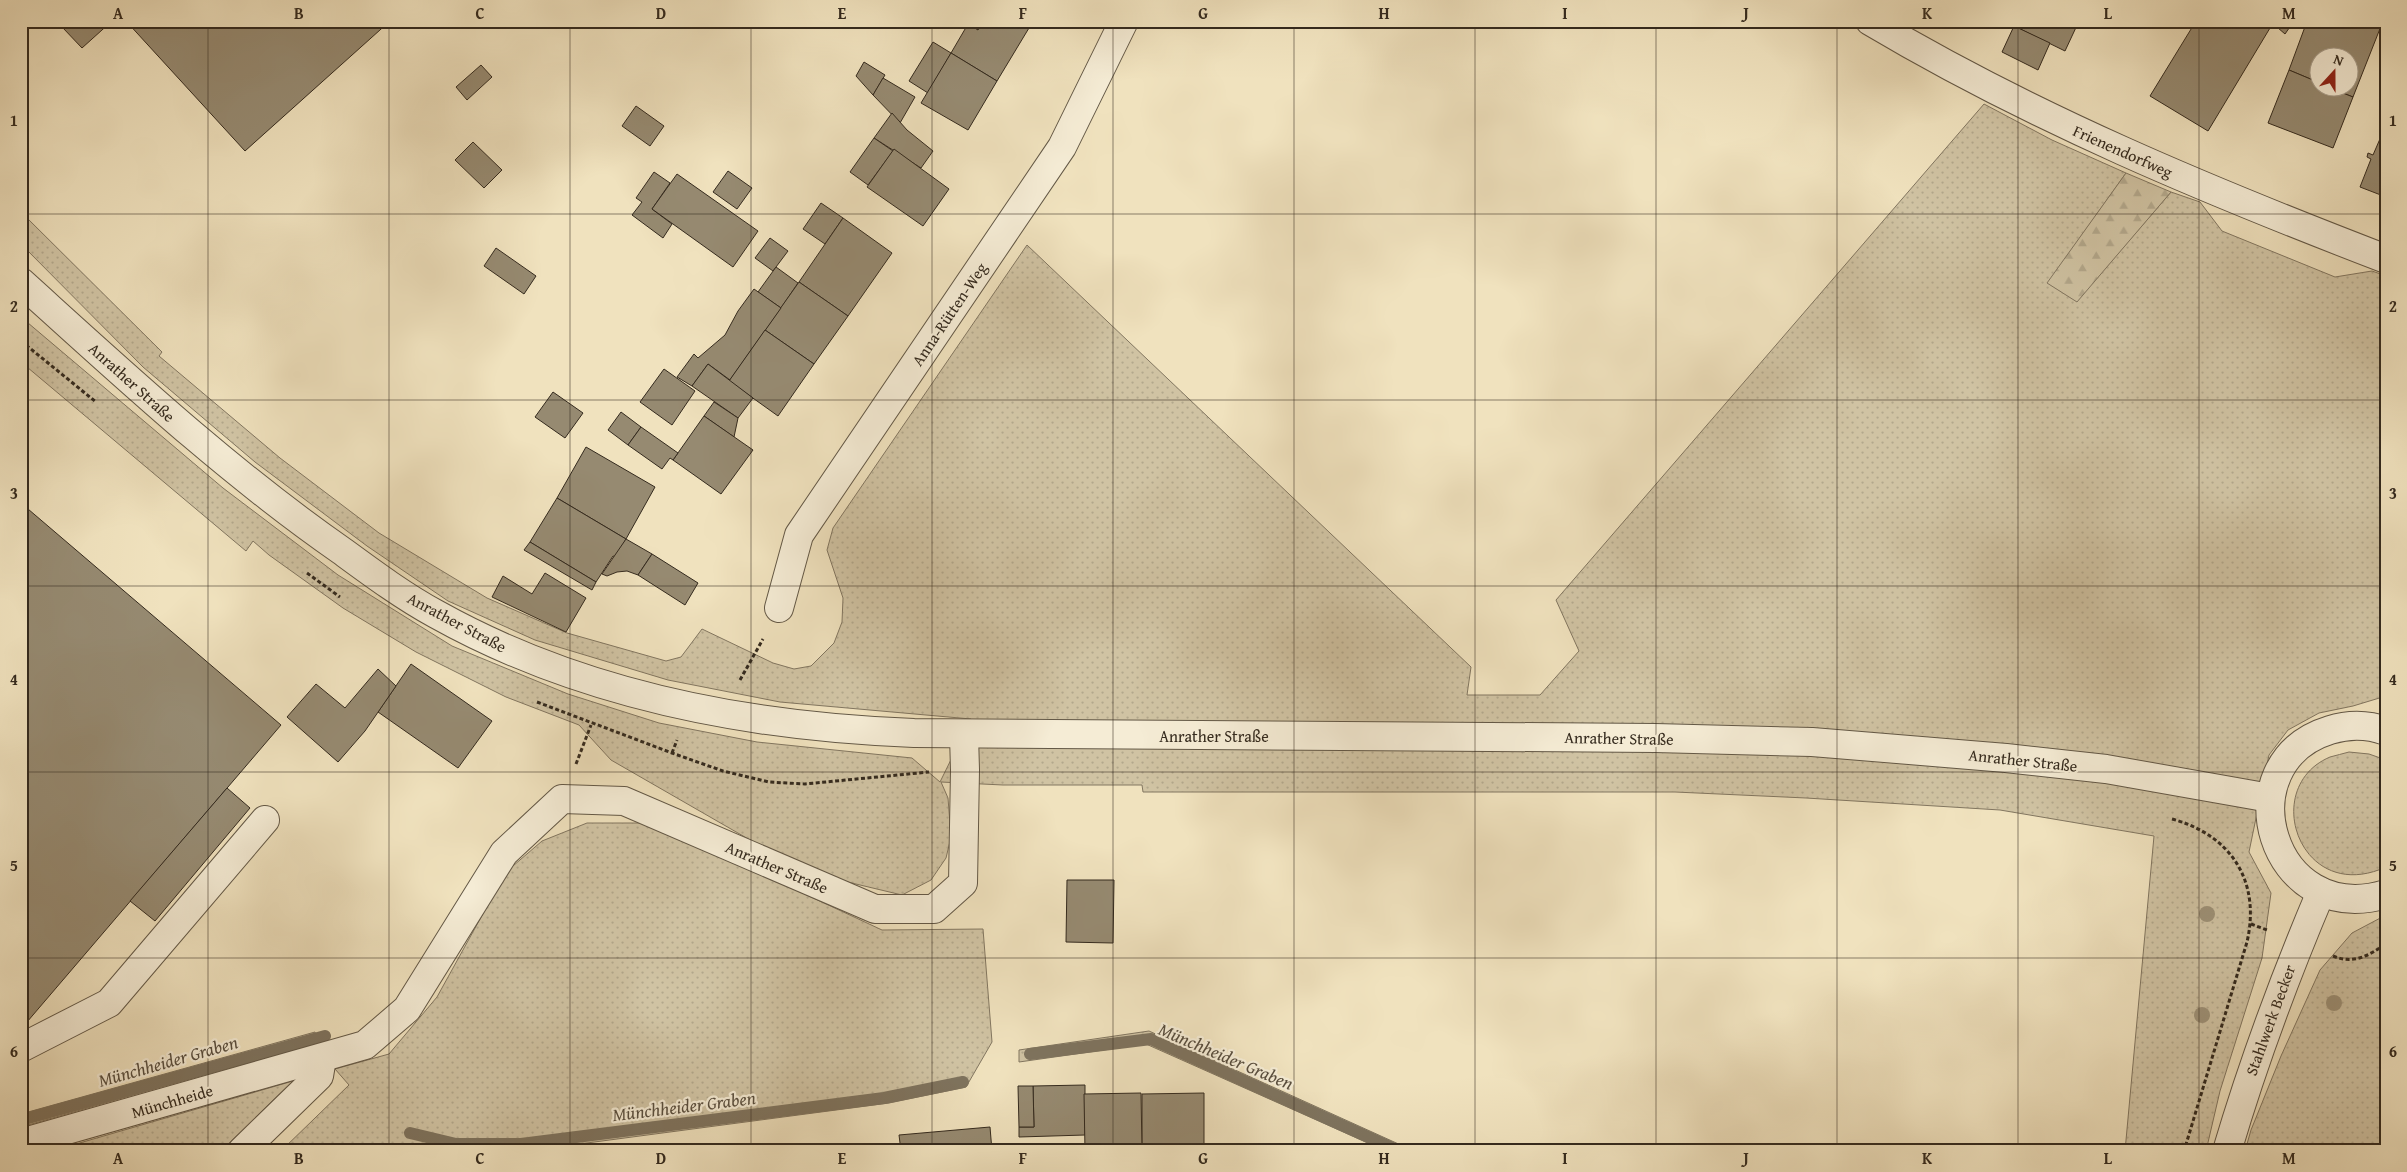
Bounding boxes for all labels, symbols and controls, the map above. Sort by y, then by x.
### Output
text: A [113,1,124,25]
text: B [294,1,304,25]
text: C [475,1,485,25]
text: D [656,1,666,25]
text: E [838,1,847,25]
text: F [1019,1,1027,25]
text: G [1198,1,1208,25]
text: H [1378,1,1390,25]
text: I [1562,1,1568,25]
text: J [1740,1,1749,25]
text: K [1922,1,1933,25]
text: L [2104,1,2113,25]
text: M [2282,1,2296,25]
north arrow [2310,48,2360,98]
text: N [2331,49,2347,71]
text: 1 [10,108,18,132]
text: 1 [2389,108,2397,132]
street label: Frienendorfweg [2069,118,2177,184]
street label: Anna-Rütten-Weg [905,257,993,371]
text: 2 [10,294,18,318]
text: 2 [2389,294,2397,318]
street label: Anrather Straße [83,337,181,427]
text: 3 [10,481,18,505]
text: 3 [2389,481,2397,505]
street label: Anrather Straße [403,586,511,658]
text: 4 [10,667,18,691]
text: 4 [2389,667,2397,691]
street label: Anrather Straße [1159,724,1269,748]
street label: Anrather Straße [1564,725,1674,751]
street label: Anrather Straße [1967,742,2079,778]
street label: Anrather Straße [722,835,832,899]
text: 5 [10,853,18,877]
text: 5 [2389,853,2397,877]
street label: Stahlwerk Becker [2239,961,2301,1079]
water label: Münchheider Graben [1154,1015,1298,1097]
water label: Münchheider Graben [95,1028,241,1094]
text: 6 [10,1039,18,1063]
text: 6 [2389,1039,2397,1063]
street label: Münchheide [128,1078,216,1124]
water label: Münchheider Graben [611,1084,757,1128]
text: A [113,1146,124,1170]
text: B [294,1146,304,1170]
text: C [475,1146,485,1170]
text: D [656,1146,666,1170]
text: E [838,1146,847,1170]
text: F [1019,1146,1027,1170]
text: G [1198,1146,1208,1170]
text: H [1378,1146,1390,1170]
text: I [1562,1146,1568,1170]
text: J [1740,1146,1749,1170]
text: K [1922,1146,1933,1170]
text: L [2104,1146,2113,1170]
text: M [2282,1146,2296,1170]

